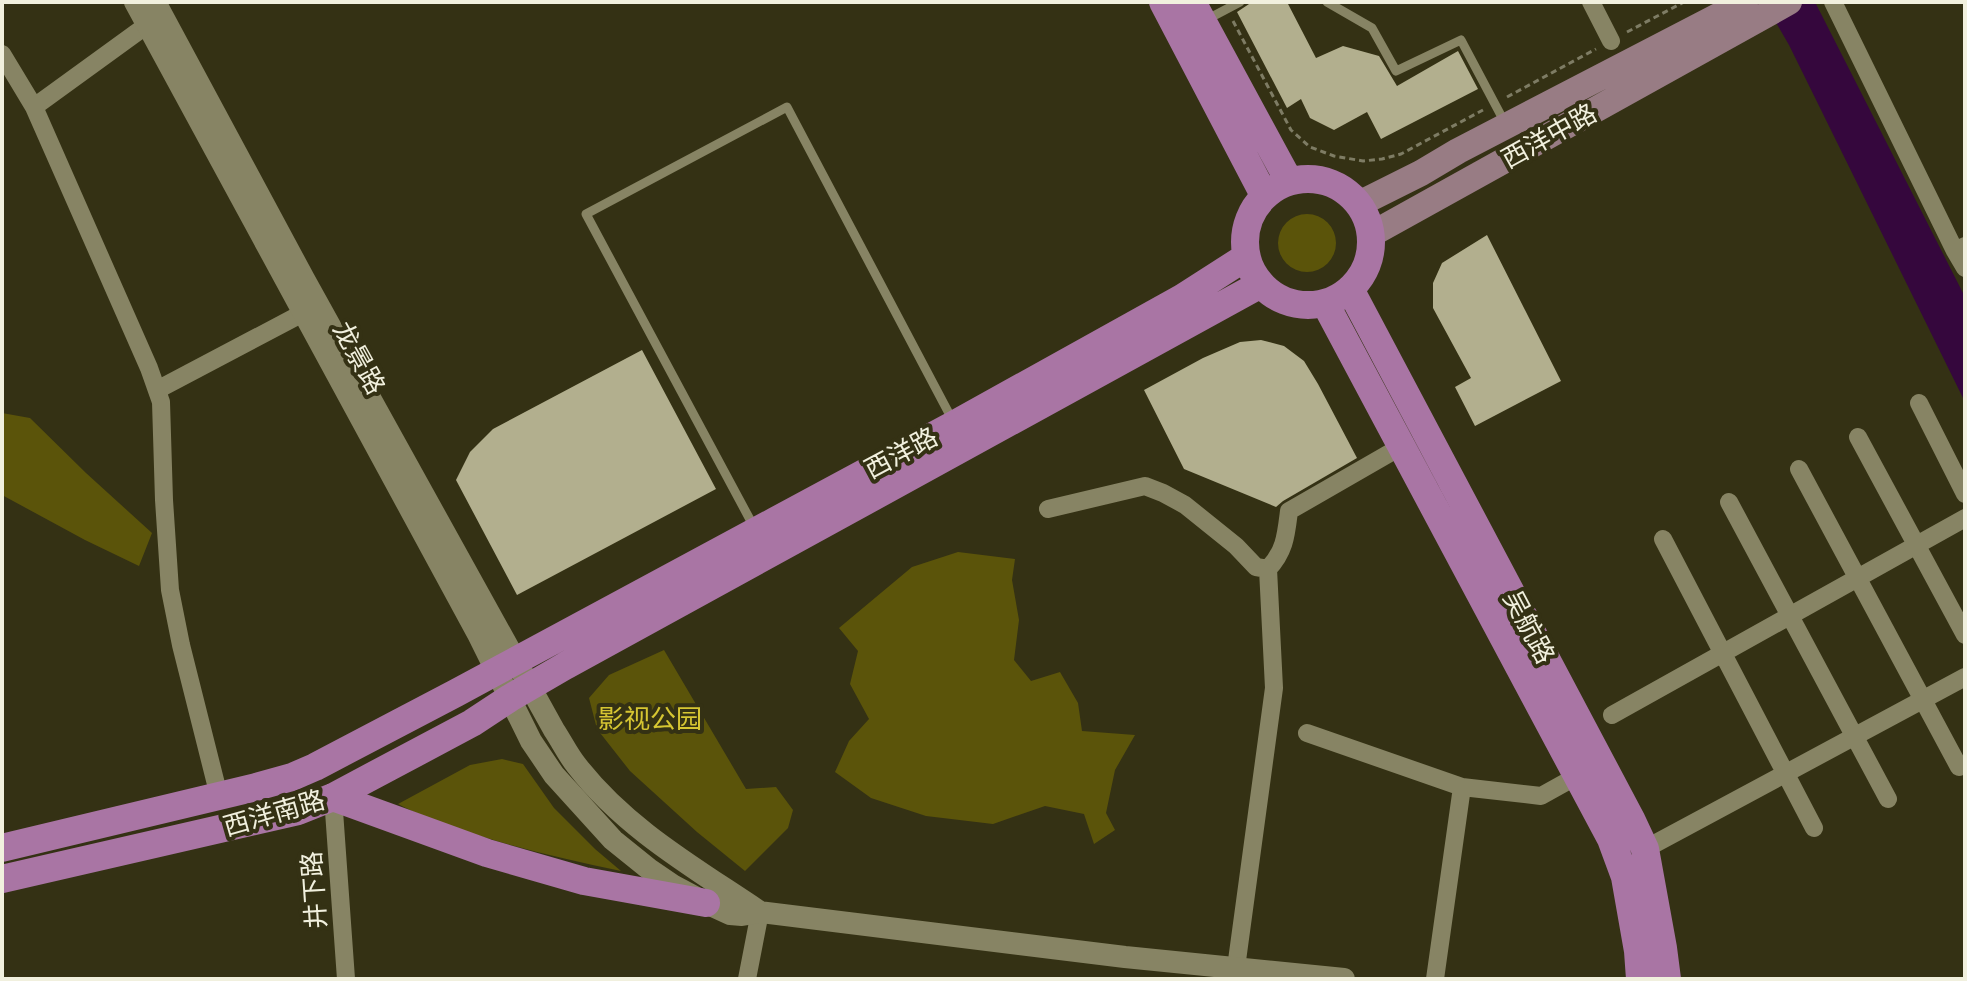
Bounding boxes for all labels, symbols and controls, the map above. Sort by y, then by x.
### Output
street label: 西洋中路 [1496,97,1602,175]
street label: 龙景路 [326,316,392,400]
street label: 西洋路 [859,421,943,485]
street label: 吴航路 [1497,585,1561,669]
park label: 影视公园 [598,703,702,735]
street label: 西洋南路 [220,783,328,843]
street label: 井下路 [295,850,333,930]

